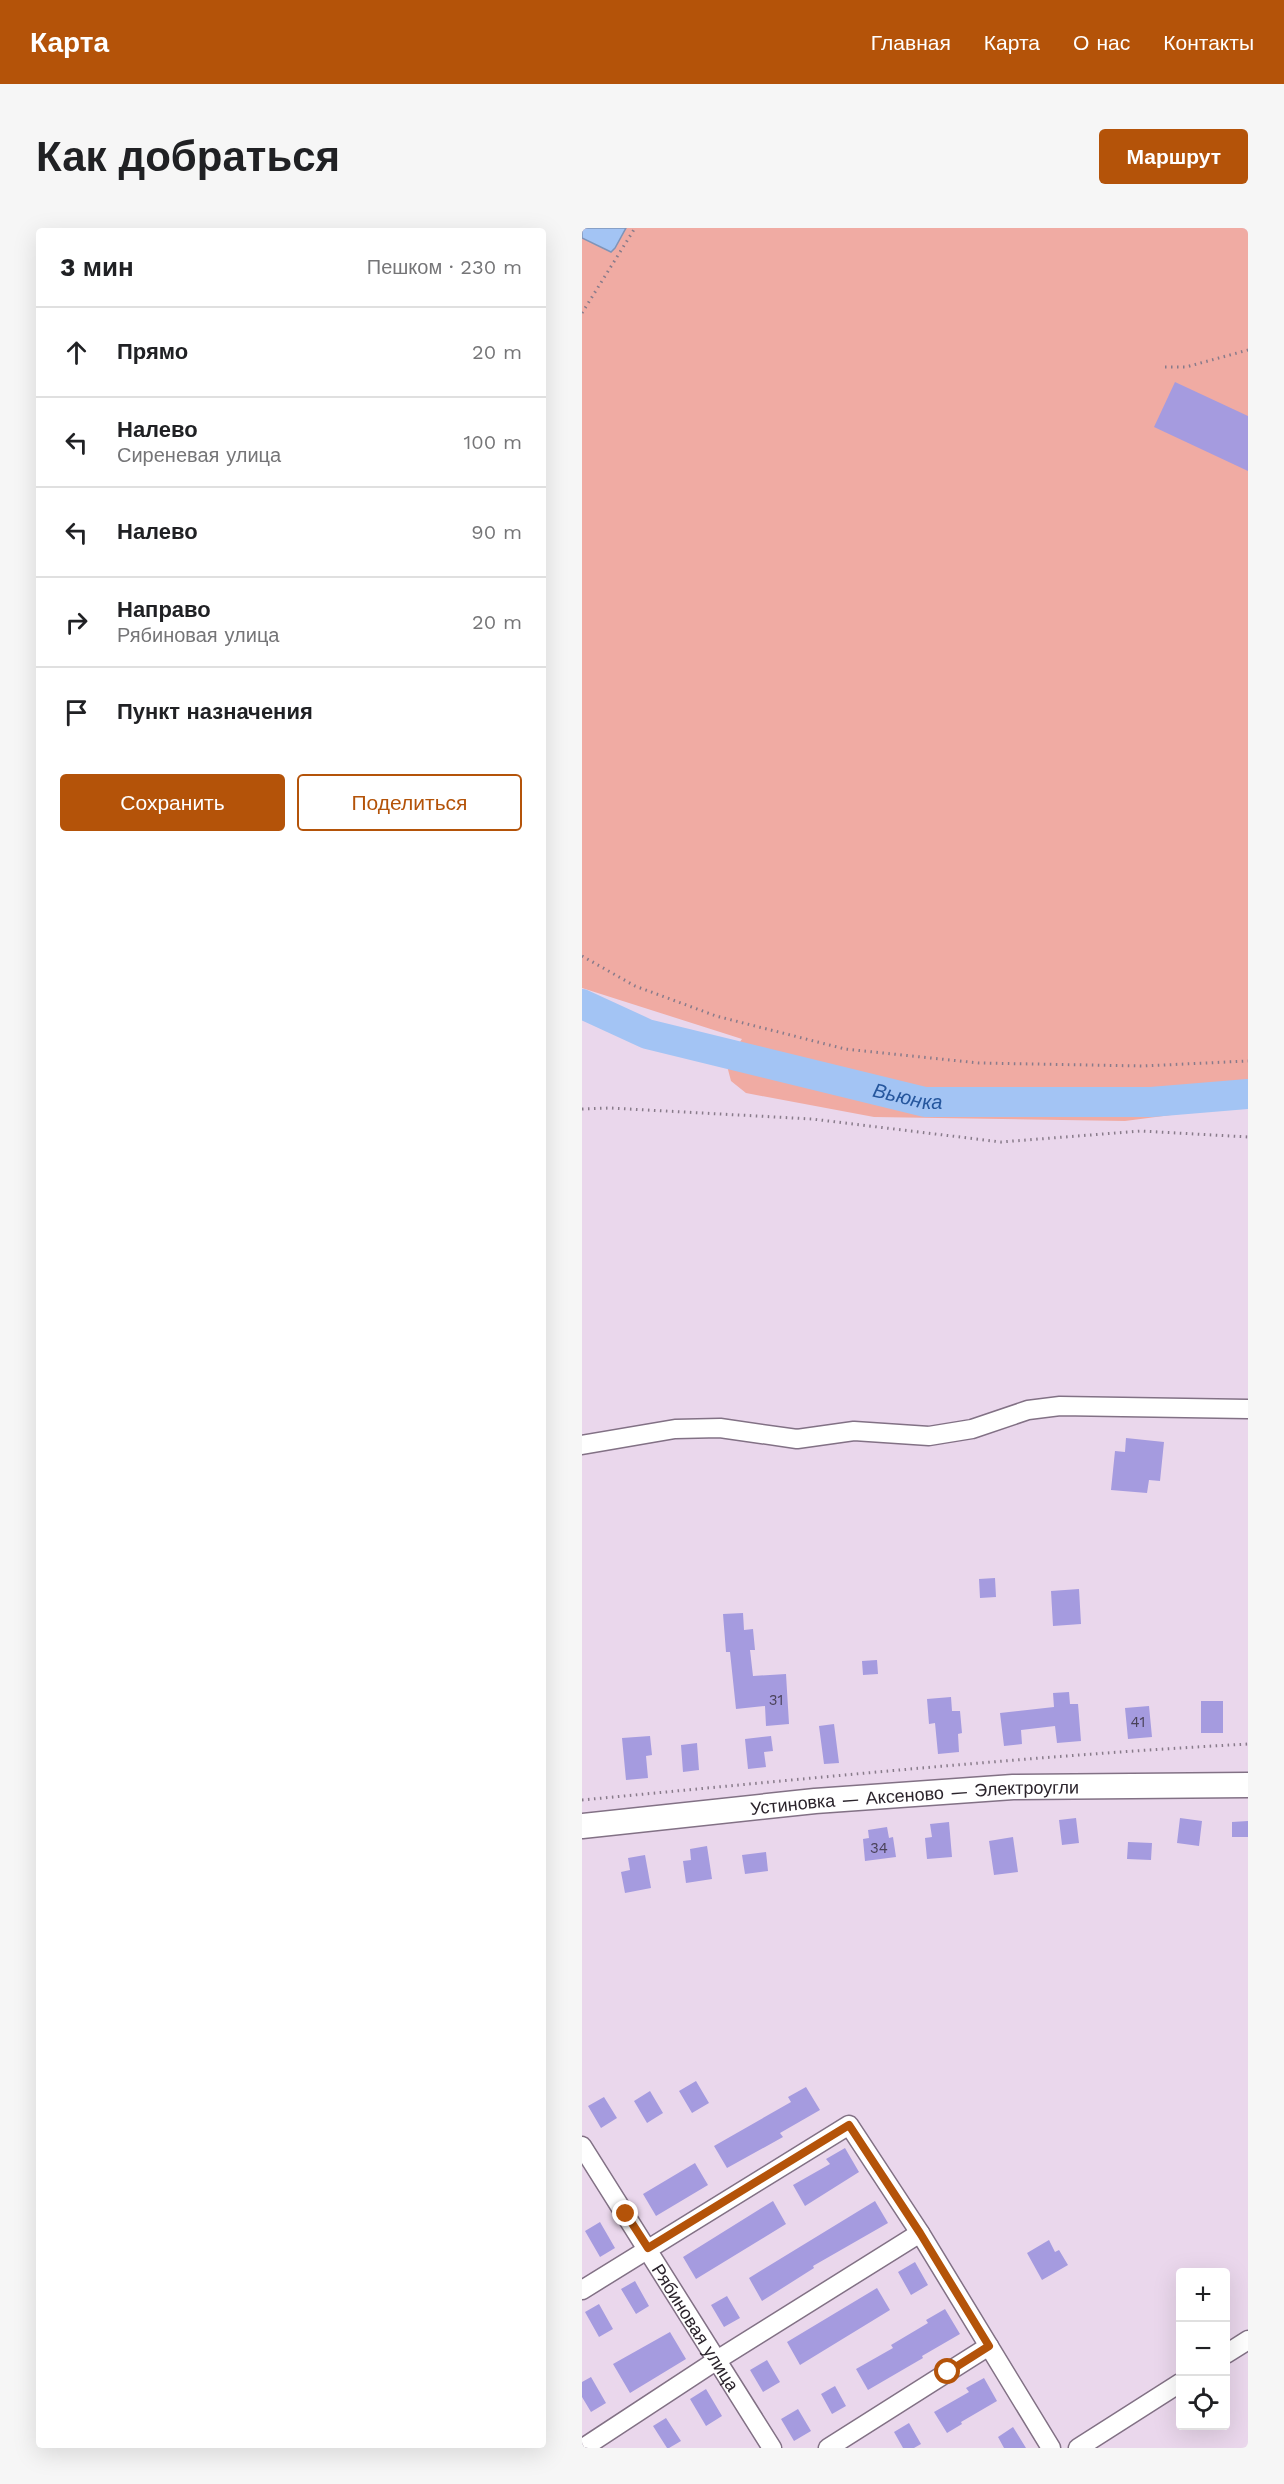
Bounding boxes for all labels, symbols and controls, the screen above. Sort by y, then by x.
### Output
text: Карта [30,26,109,59]
text: Главная [871,30,951,55]
text: Карта [984,30,1040,55]
text: О нас [1073,30,1130,55]
text: Контакты [1163,30,1254,55]
button: Маршрут [1099,129,1248,184]
text: Как добраться [36,132,340,181]
text: 3 мин [60,252,134,282]
text: Пешком · 230 m [367,255,522,279]
icon: ahead [60,336,93,369]
text: Прямо [117,339,188,364]
text: 20 m [472,340,522,364]
text: Налево [117,417,198,442]
icon: left [60,426,93,459]
text: 100 m [463,430,522,454]
text: Сиреневая улица [117,443,281,467]
icon: left [60,516,93,549]
text: Налево [117,519,198,544]
text: 90 m [471,520,522,544]
text: Направо [117,597,211,622]
icon: right [60,606,93,639]
text: 20 m [472,610,522,634]
text: Рябиновая улица [117,623,279,647]
icon: arrive [60,696,93,729]
text: Пункт назначения [117,699,313,724]
button: Сохранить [60,774,285,831]
button: Поделиться [297,774,522,831]
water label: Вьюнка [871,1078,942,1114]
house number: 31 [769,1691,783,1709]
house number: 41 [1131,1713,1145,1731]
street label: Устиновка — Аксеново — Электроугли [749,1776,1079,1818]
house number: 34 [870,1839,888,1857]
route end [612,2200,638,2226]
street label: Рябиновая улица [648,2260,744,2395]
map controls [1176,2268,1230,2430]
button: + [1176,2268,1230,2322]
button: − [1176,2322,1230,2376]
route start [934,2358,960,2384]
button: locate [1176,2376,1230,2430]

